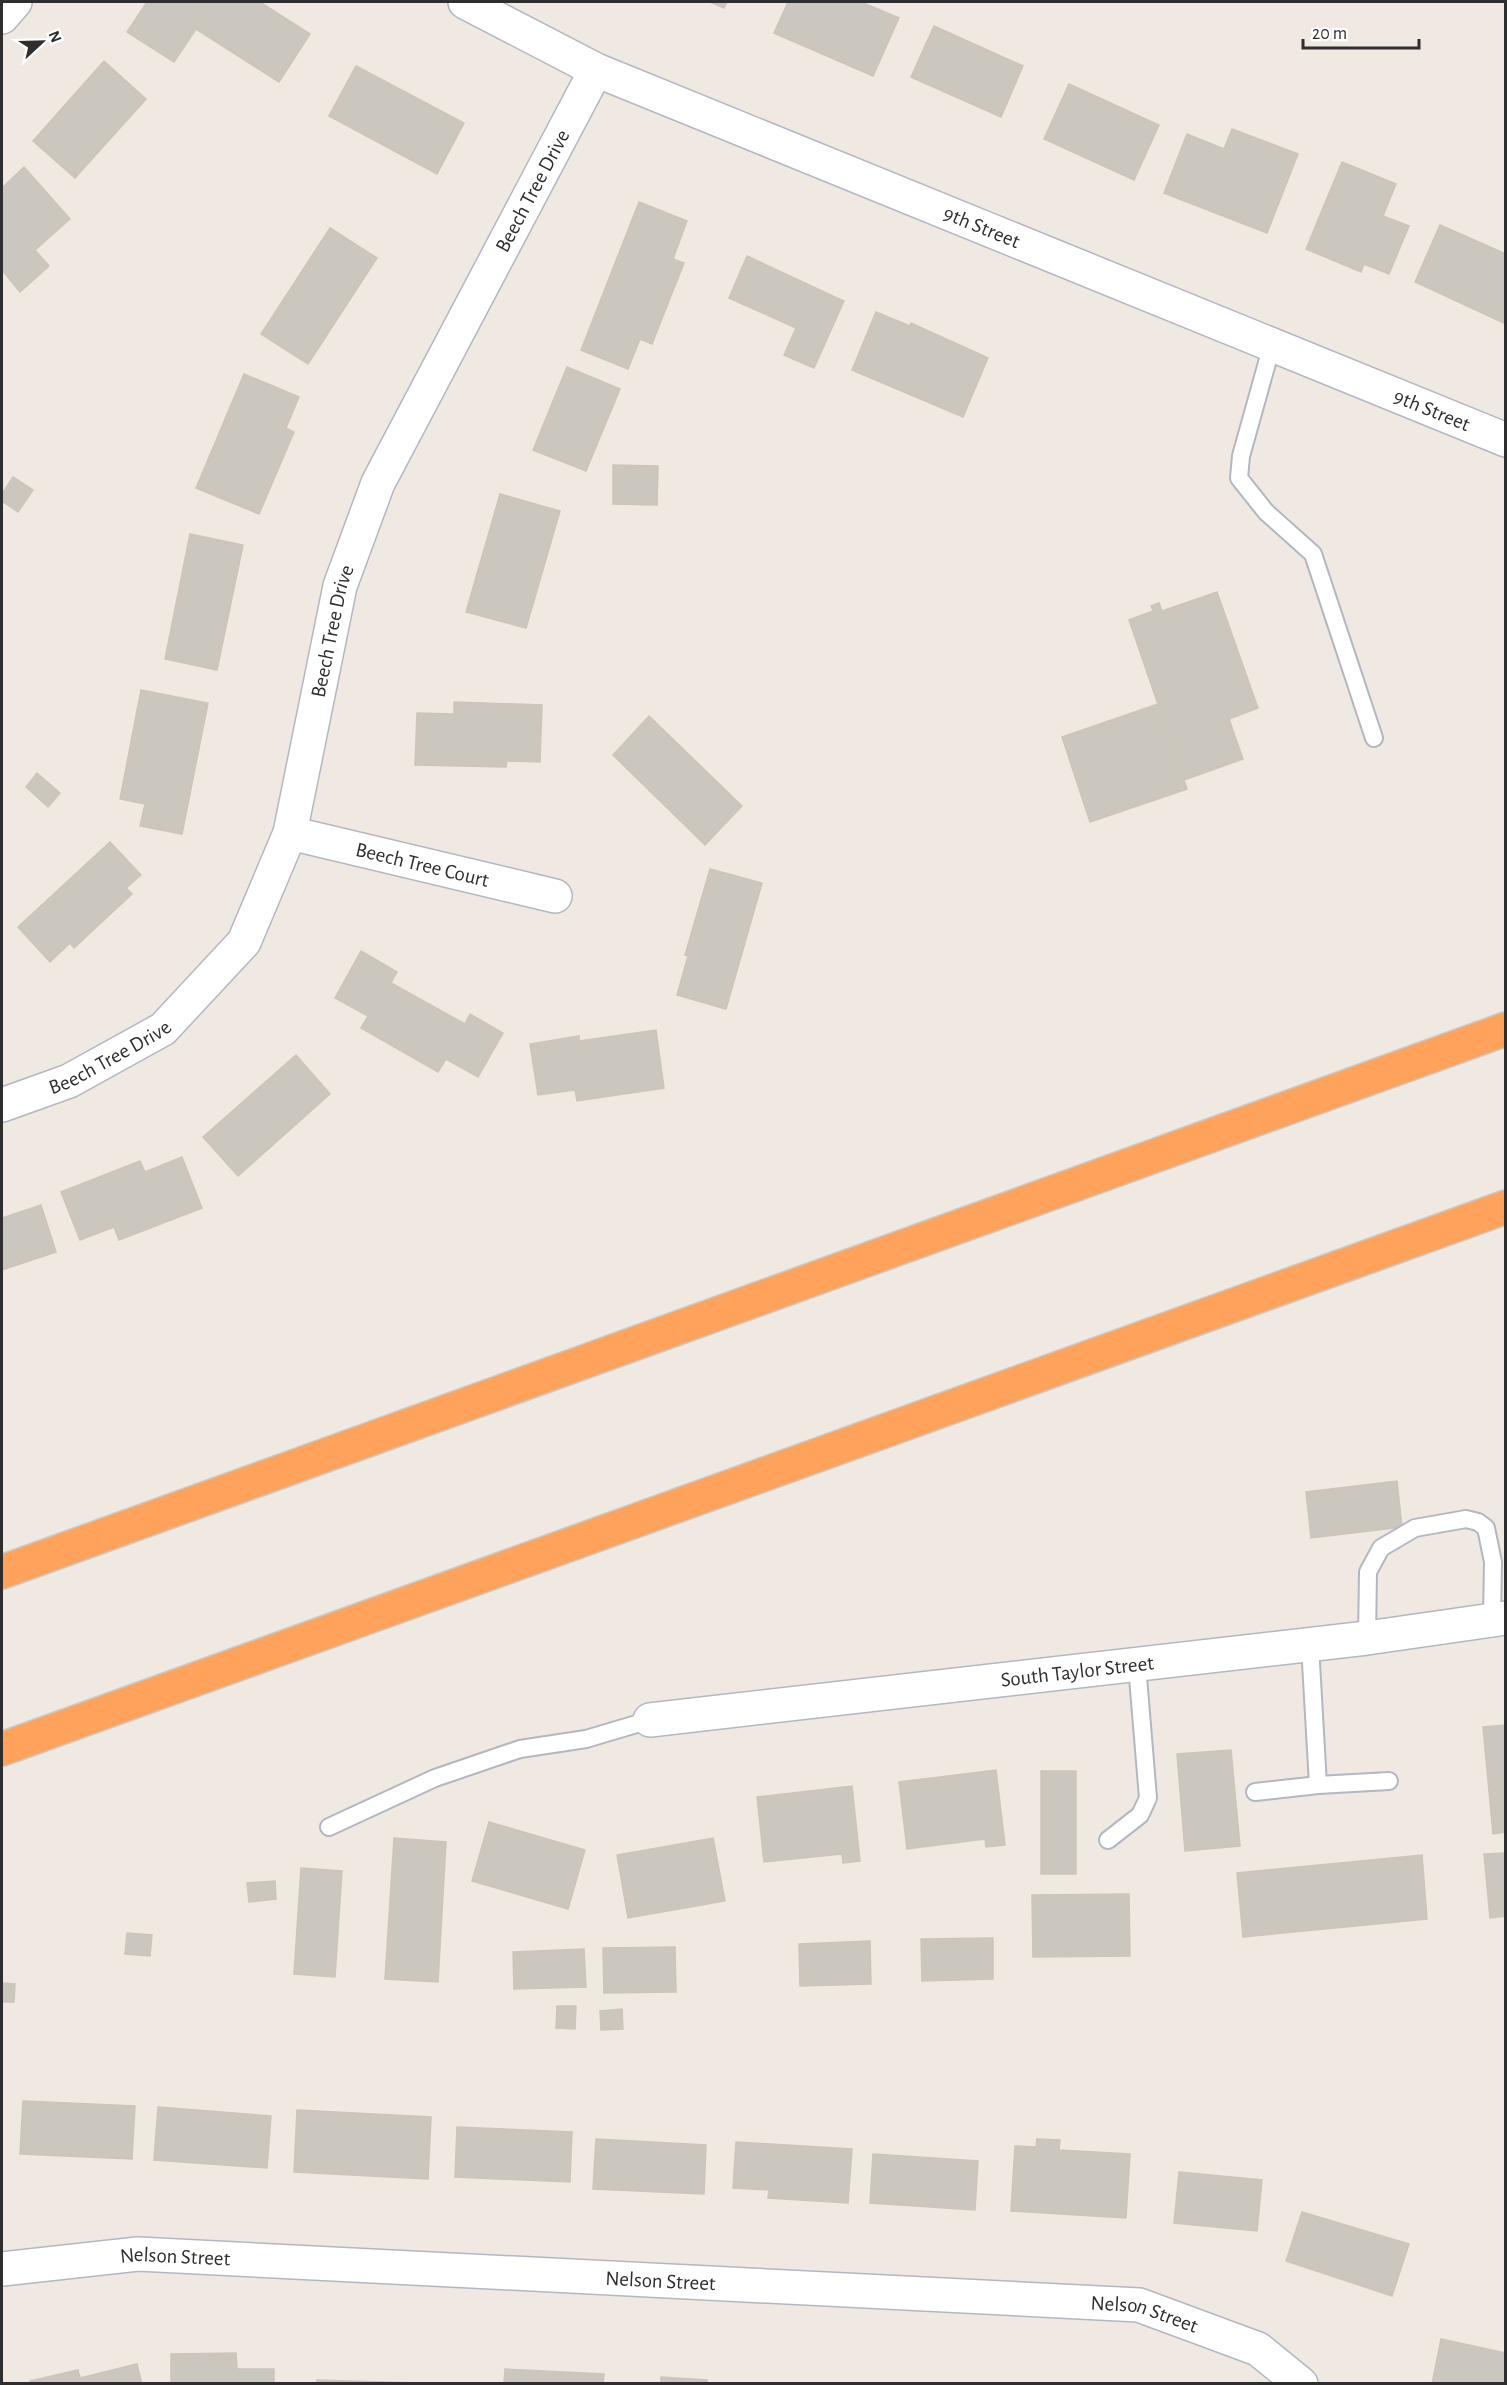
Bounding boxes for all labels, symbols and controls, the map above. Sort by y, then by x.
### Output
north arrow [12,12,72,72]
scale bar [1303,12,1418,50]
text: 20 m [1312,25,1347,43]
text: N [45,29,64,45]
street label: Beech Tree Drive [491,126,573,255]
street label: 9th Street [941,202,1023,252]
street label: 9th Street [1391,385,1473,435]
street label: Beech Tree Drive [307,562,357,699]
street label: Beech Tree Court [354,838,491,891]
street label: Beech Tree Drive [46,1017,175,1098]
street label: South Taylor Street [1000,1652,1155,1690]
street label: Nelson Street [119,2243,231,2269]
street label: Nelson Street [605,2267,716,2294]
street label: Nelson Street [1090,2292,1201,2336]

